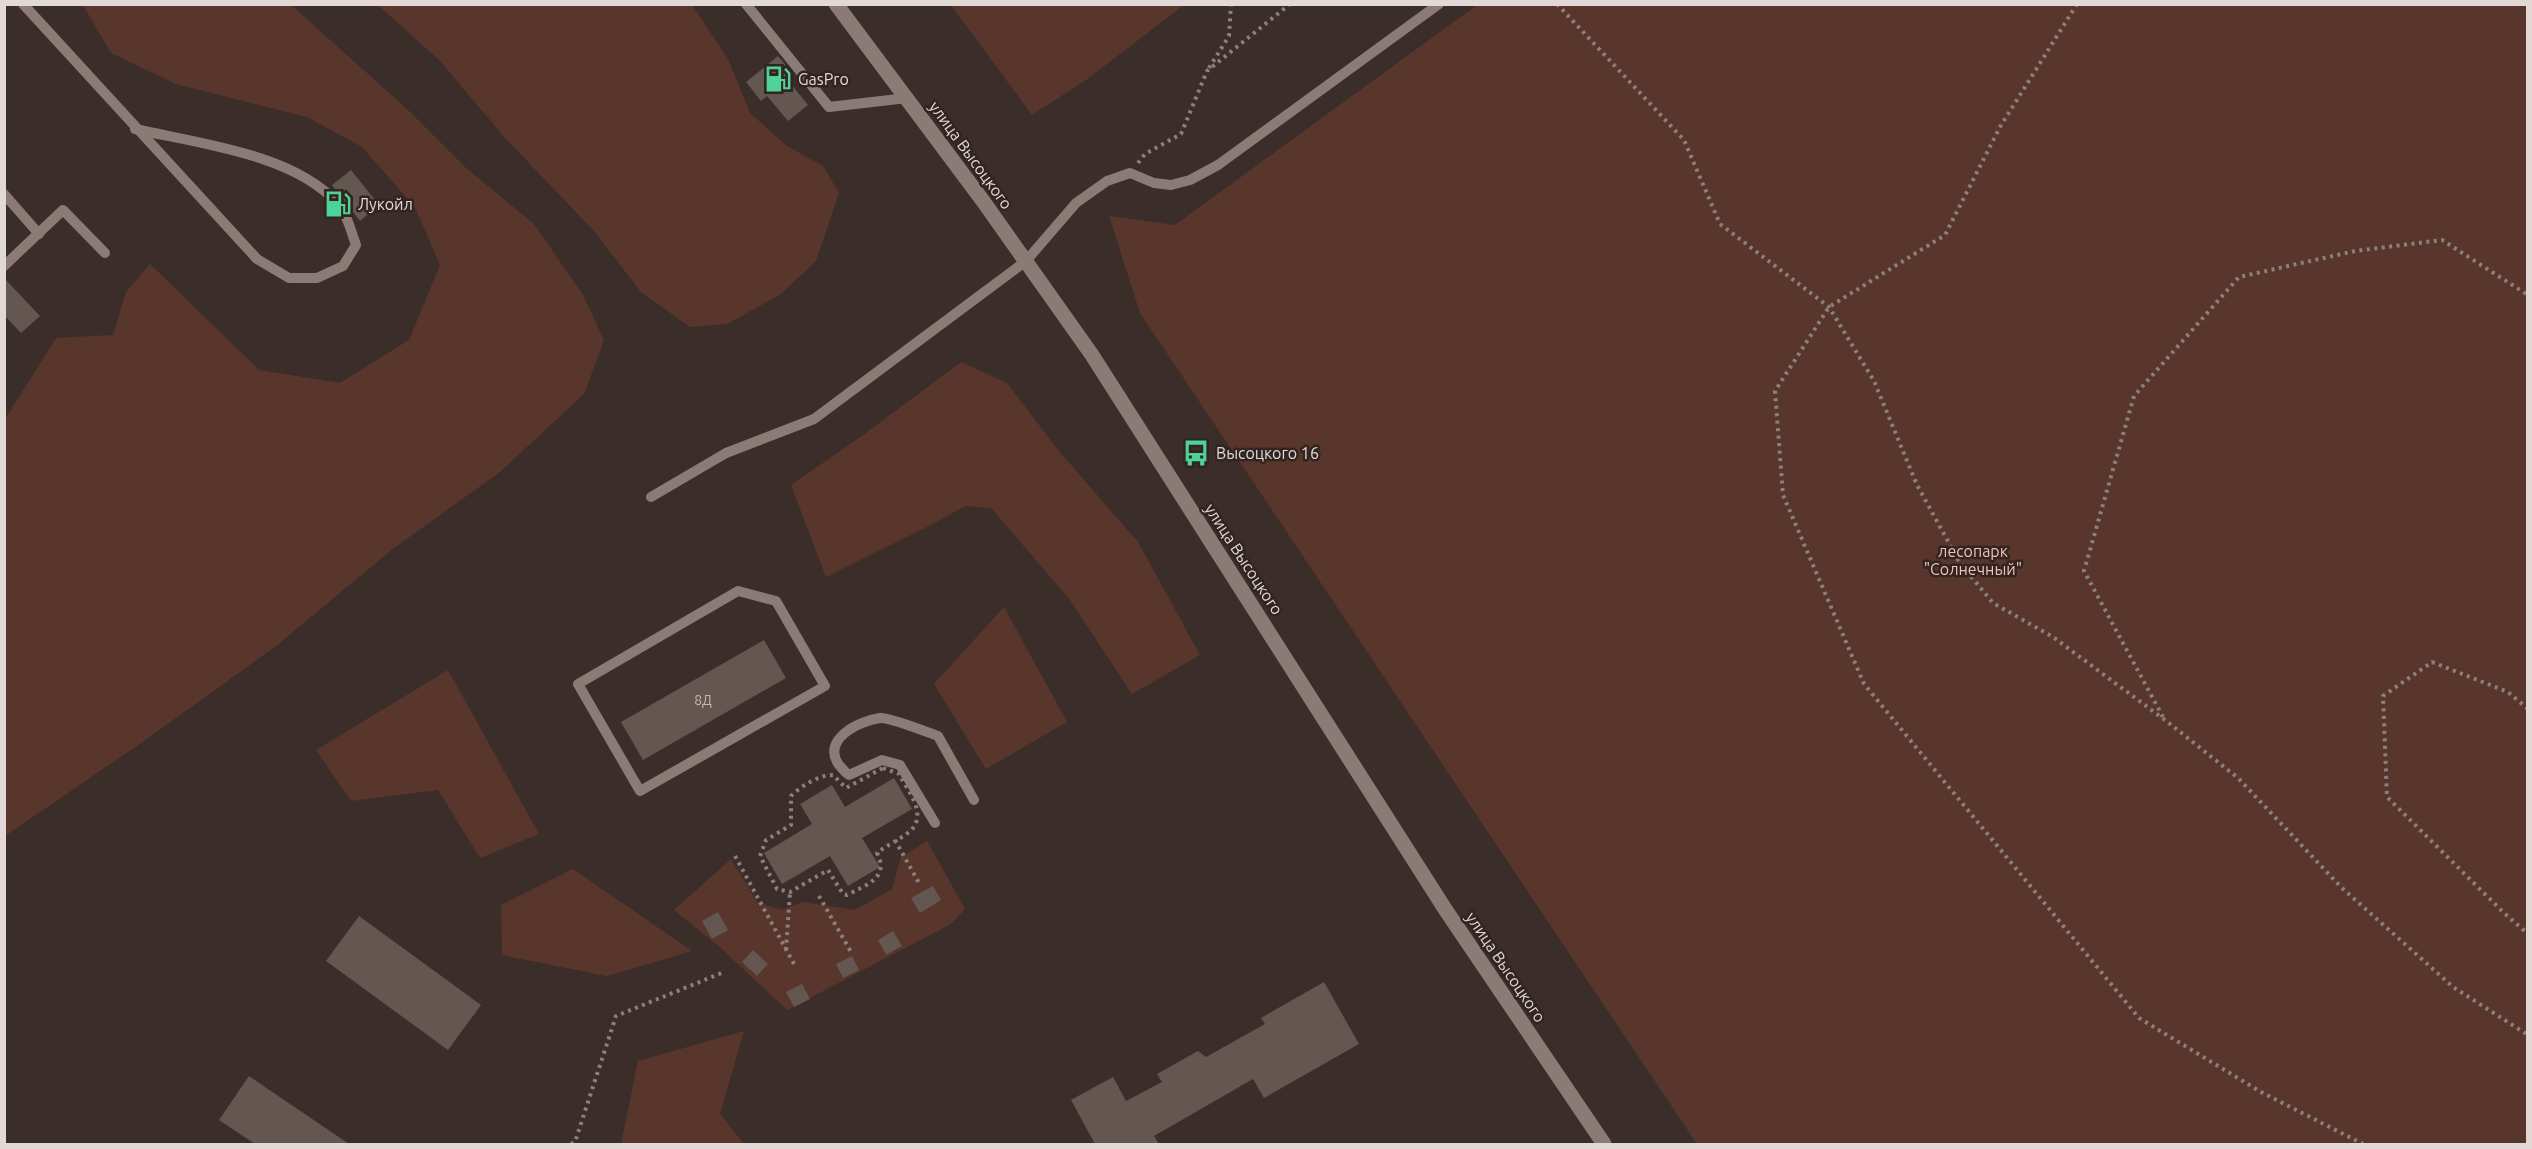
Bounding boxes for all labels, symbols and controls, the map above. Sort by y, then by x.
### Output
fuel station icon: GasPro [763,64,793,94]
place label: GasPro [798,70,849,88]
street label: улица Высоцкого [926,98,1016,212]
fuel station icon: Лукойл [323,189,353,219]
place label: Лукойл [358,195,413,213]
bus stop icon: Высоцкого 16 [1181,438,1211,468]
place label: Высоцкого 16 [1216,444,1319,462]
street label: улица Высоцкого [1201,500,1287,618]
park label: лесопарк "Солнечный" [1924,542,2022,578]
house number: 8Д [694,692,712,708]
street label: улица Высоцкого [1463,909,1549,1025]

